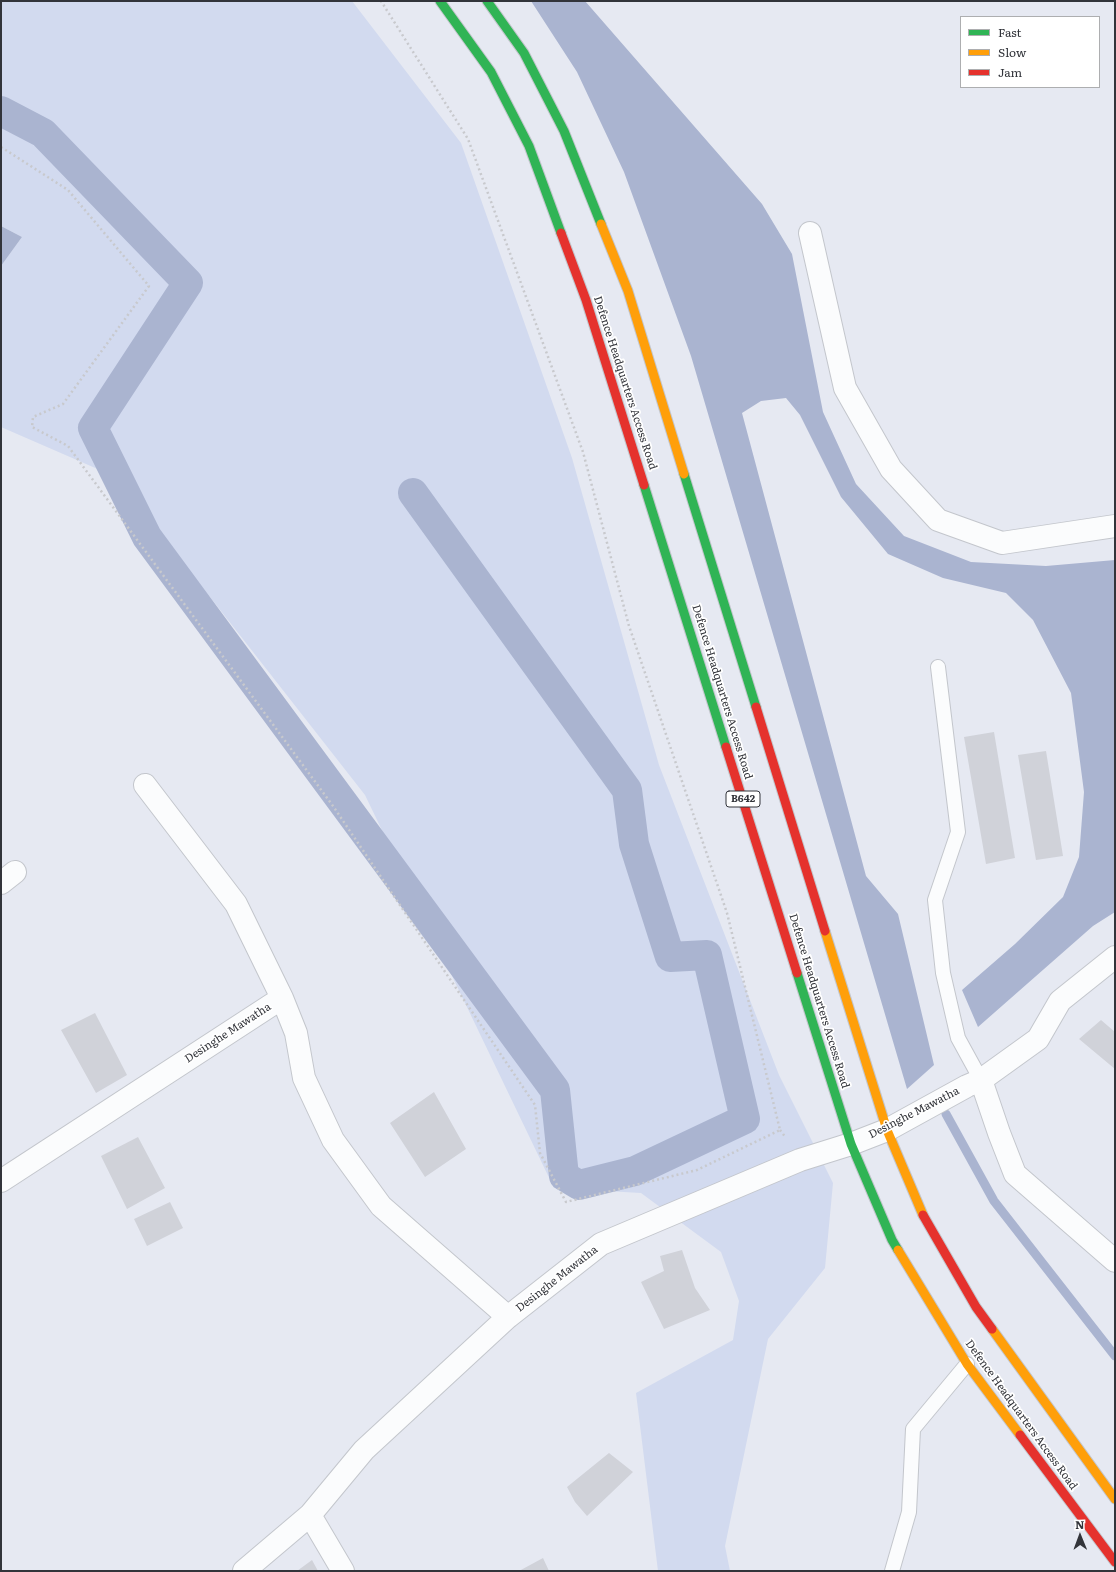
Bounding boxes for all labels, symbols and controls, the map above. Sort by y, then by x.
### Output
legend [960,16,1100,88]
text: Fast [998,23,1021,41]
text: Slow [998,43,1026,61]
text: Jam [998,63,1022,81]
street label: Defence Headquarters Access Road [591,294,659,472]
street label: Defence Headquarters Access Road [689,603,755,781]
road number: B642 [726,791,760,807]
street label: Defence Headquarters Access Road [786,912,852,1090]
street label: Desinghe Mawatha [182,1000,274,1066]
street label: Desinghe Mawatha [866,1084,962,1142]
street label: Desinghe Mawatha [514,1243,600,1315]
street label: Defence Headquarters Access Road [962,1338,1080,1492]
north arrow [1060,1516,1100,1556]
text: N [1075,1516,1085,1532]

